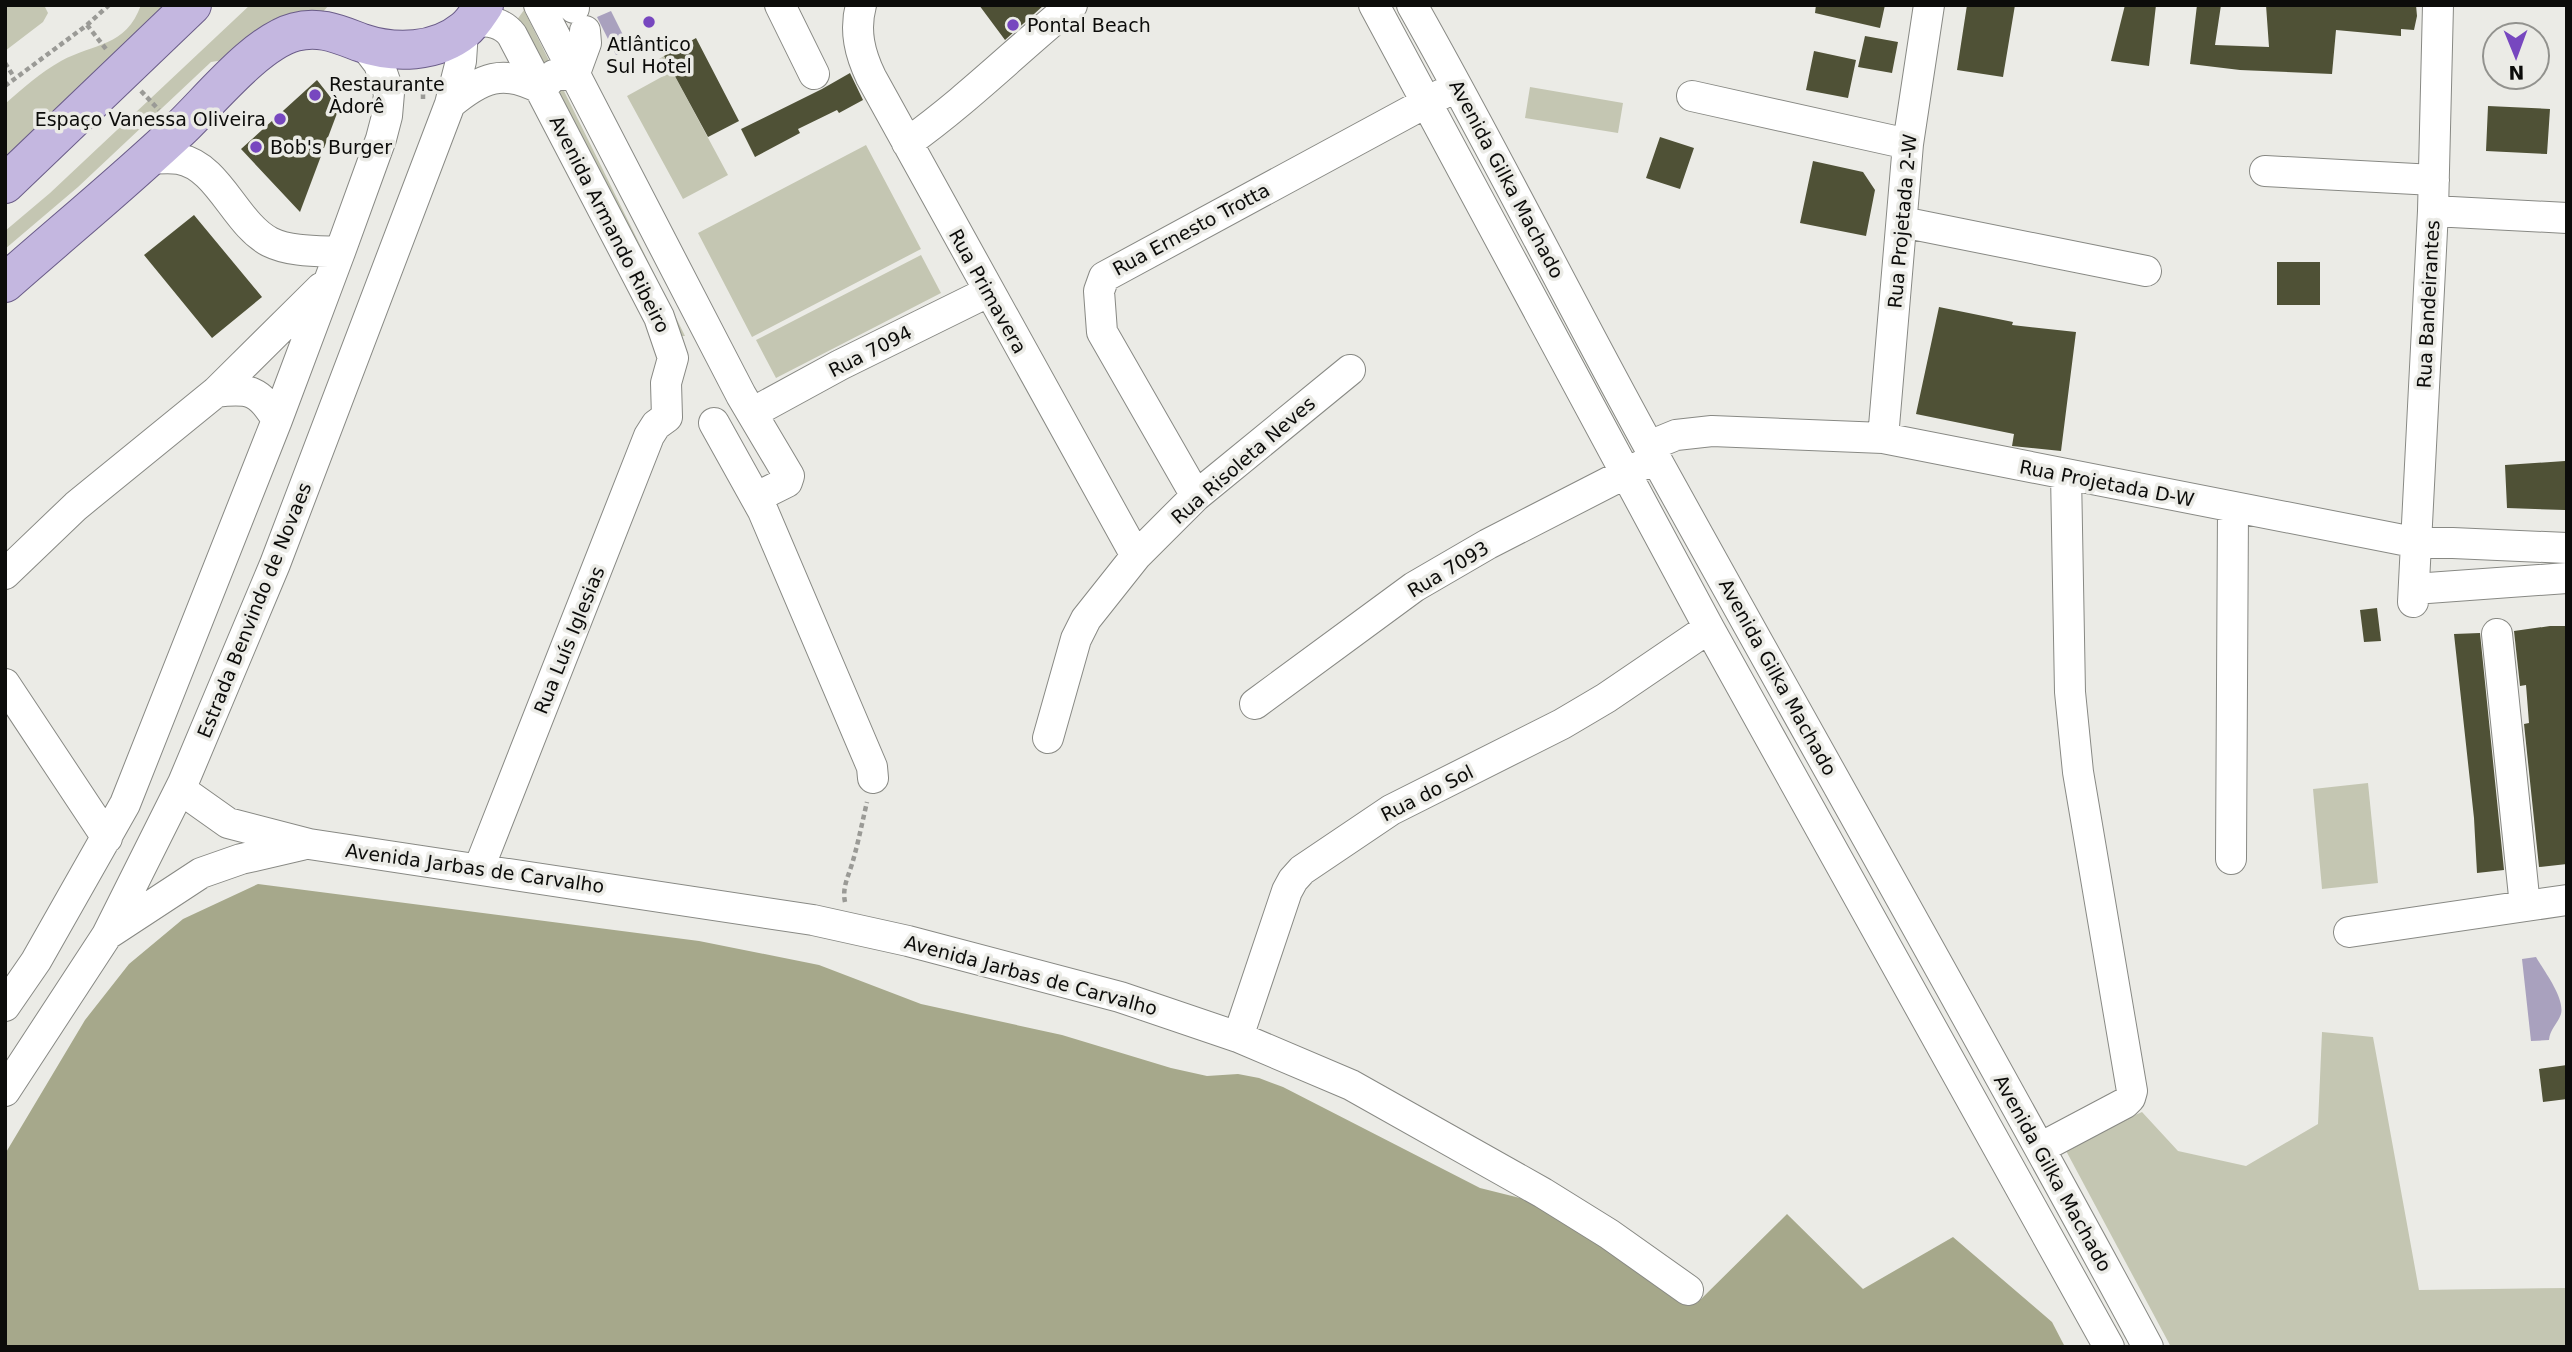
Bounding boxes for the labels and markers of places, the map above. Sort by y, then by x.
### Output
marker: Atlântico Sul Hotel [641,14,657,30]
place label: Pontal Beach [1027,14,1151,36]
marker: Pontal Beach [1005,17,1021,33]
place label: Atlântico Sul Hotel [606,33,692,77]
place label: Restaurante Àdorê [329,73,445,117]
marker: Restaurante Àdorê [307,87,323,103]
place label: Espaço Vanessa Oliveira [35,108,266,130]
marker: Espaço Vanessa Oliveira [272,111,288,127]
place label: Bob's Burger [270,136,392,158]
marker: Bob's Burger [248,139,264,155]

